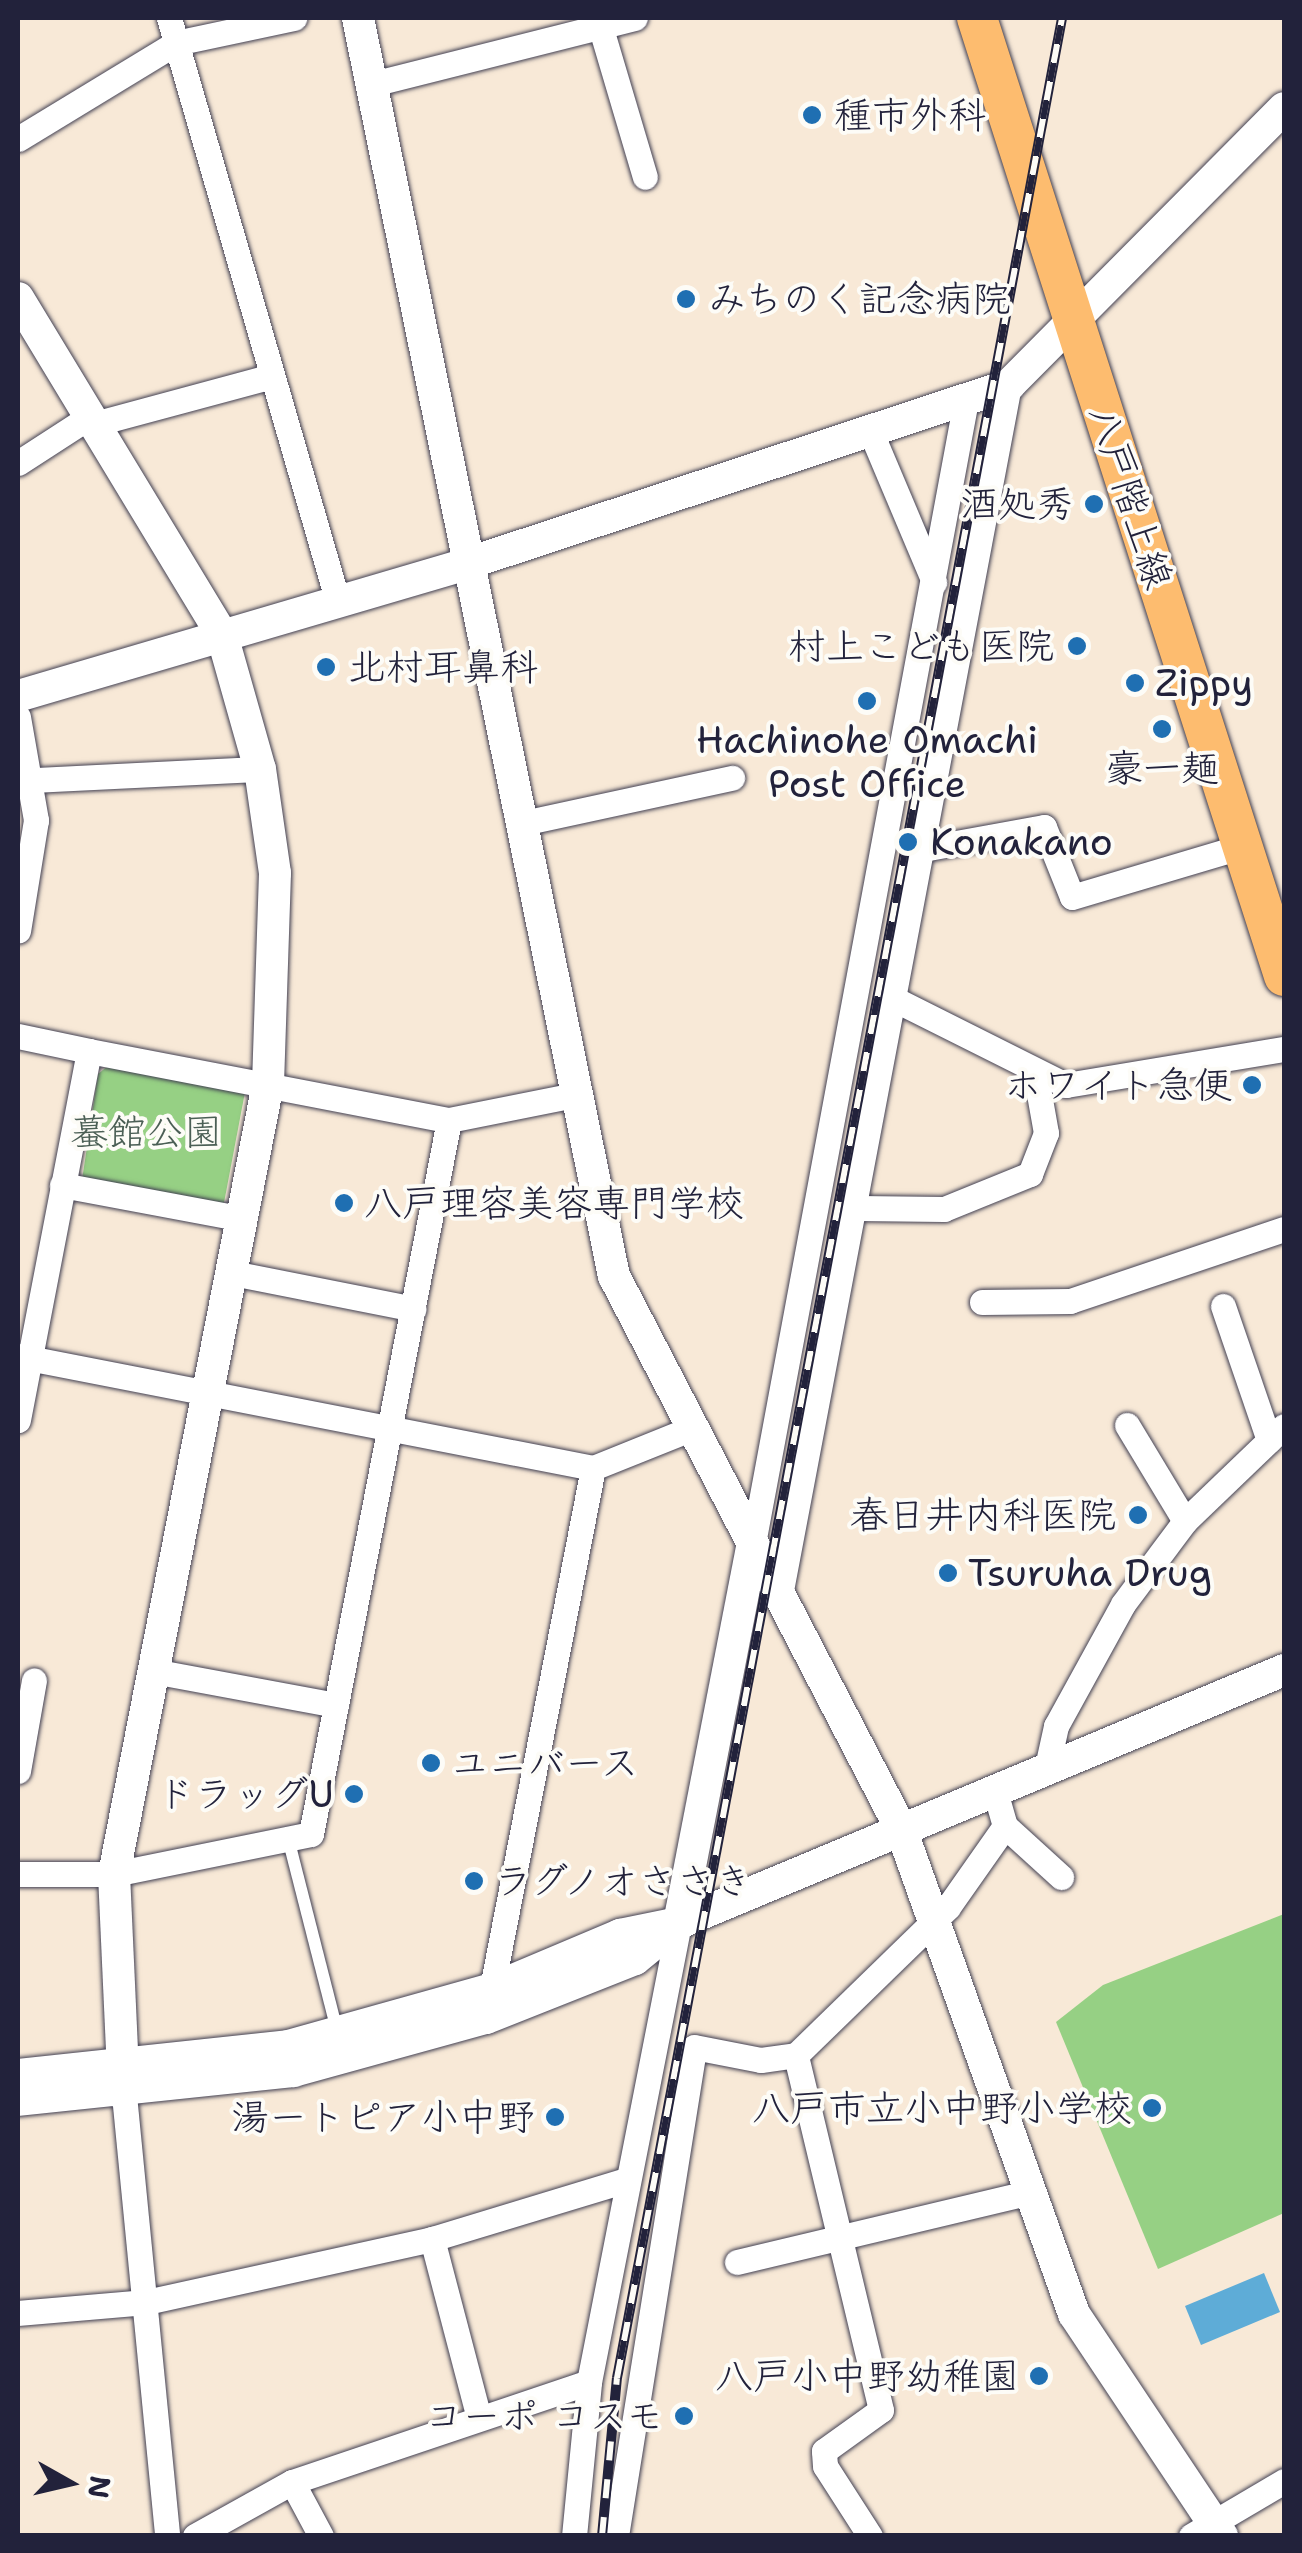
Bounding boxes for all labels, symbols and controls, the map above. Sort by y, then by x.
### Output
place label: 種市外科 [834,92,986,138]
marker: 種市外科 [799,102,825,128]
place label: みちのく記念病院 [708,276,1012,322]
marker: みちのく記念病院 [673,286,699,312]
street label: 八戸階上線 [1080,400,1182,594]
place label: 酒処秀 [960,481,1074,527]
marker: 酒処秀 [1083,493,1105,515]
place label: 村上こども医院 [788,623,1054,669]
marker: 村上こども医院 [1064,633,1090,659]
place label: 北村耳鼻科 [348,644,538,690]
marker: 北村耳鼻科 [313,654,339,680]
place label: Zippy [1155,660,1253,706]
marker: Zippy [1124,672,1146,694]
marker: Hachinohe Omachi Post Office [856,690,878,712]
place label: Hachinohe Omachi Post Office [696,717,1038,806]
marker: 豪一麺 [1151,718,1173,740]
place label: 豪一麺 [1105,745,1219,791]
place label: Konakano [930,819,1113,865]
marker: Konakano [895,829,921,855]
place label: ホワイト急便 [1004,1062,1232,1108]
marker: ホワイト急便 [1241,1074,1263,1096]
park label: 蟇館公園 [70,1109,222,1155]
place label: 八戸理容美容専門学校 [364,1180,744,1226]
marker: 八戸理容美容専門学校 [333,1192,355,1214]
place label: 春日井内科医院 [850,1492,1116,1538]
marker: 春日井内科医院 [1125,1502,1151,1528]
place label: Tsuruha Drug [968,1550,1212,1596]
marker: Tsuruha Drug [937,1562,959,1584]
place label: ユニバース [451,1740,641,1786]
marker: ユニバース [420,1752,442,1774]
place label: ドラッグU [157,1771,334,1817]
marker: ドラッグU [343,1783,365,1805]
place label: ラグノオささき [494,1858,760,1904]
marker: ラグノオささき [463,1870,485,1892]
place label: 八戸市立小中野小学校 [752,2085,1132,2131]
place label: 湯ートピア小中野 [231,2094,535,2140]
marker: 八戸市立小中野小学校 [1141,2097,1163,2119]
marker: 湯ートピア小中野 [544,2106,566,2128]
place label: 八戸小中野幼稚園 [715,2353,1019,2399]
marker: 八戸小中野幼稚園 [1028,2365,1050,2387]
place label: コーポ コスモ [423,2393,664,2439]
marker: コーポ コスモ [673,2405,695,2427]
north arrow [20,2433,120,2533]
text: N [79,2474,120,2501]

